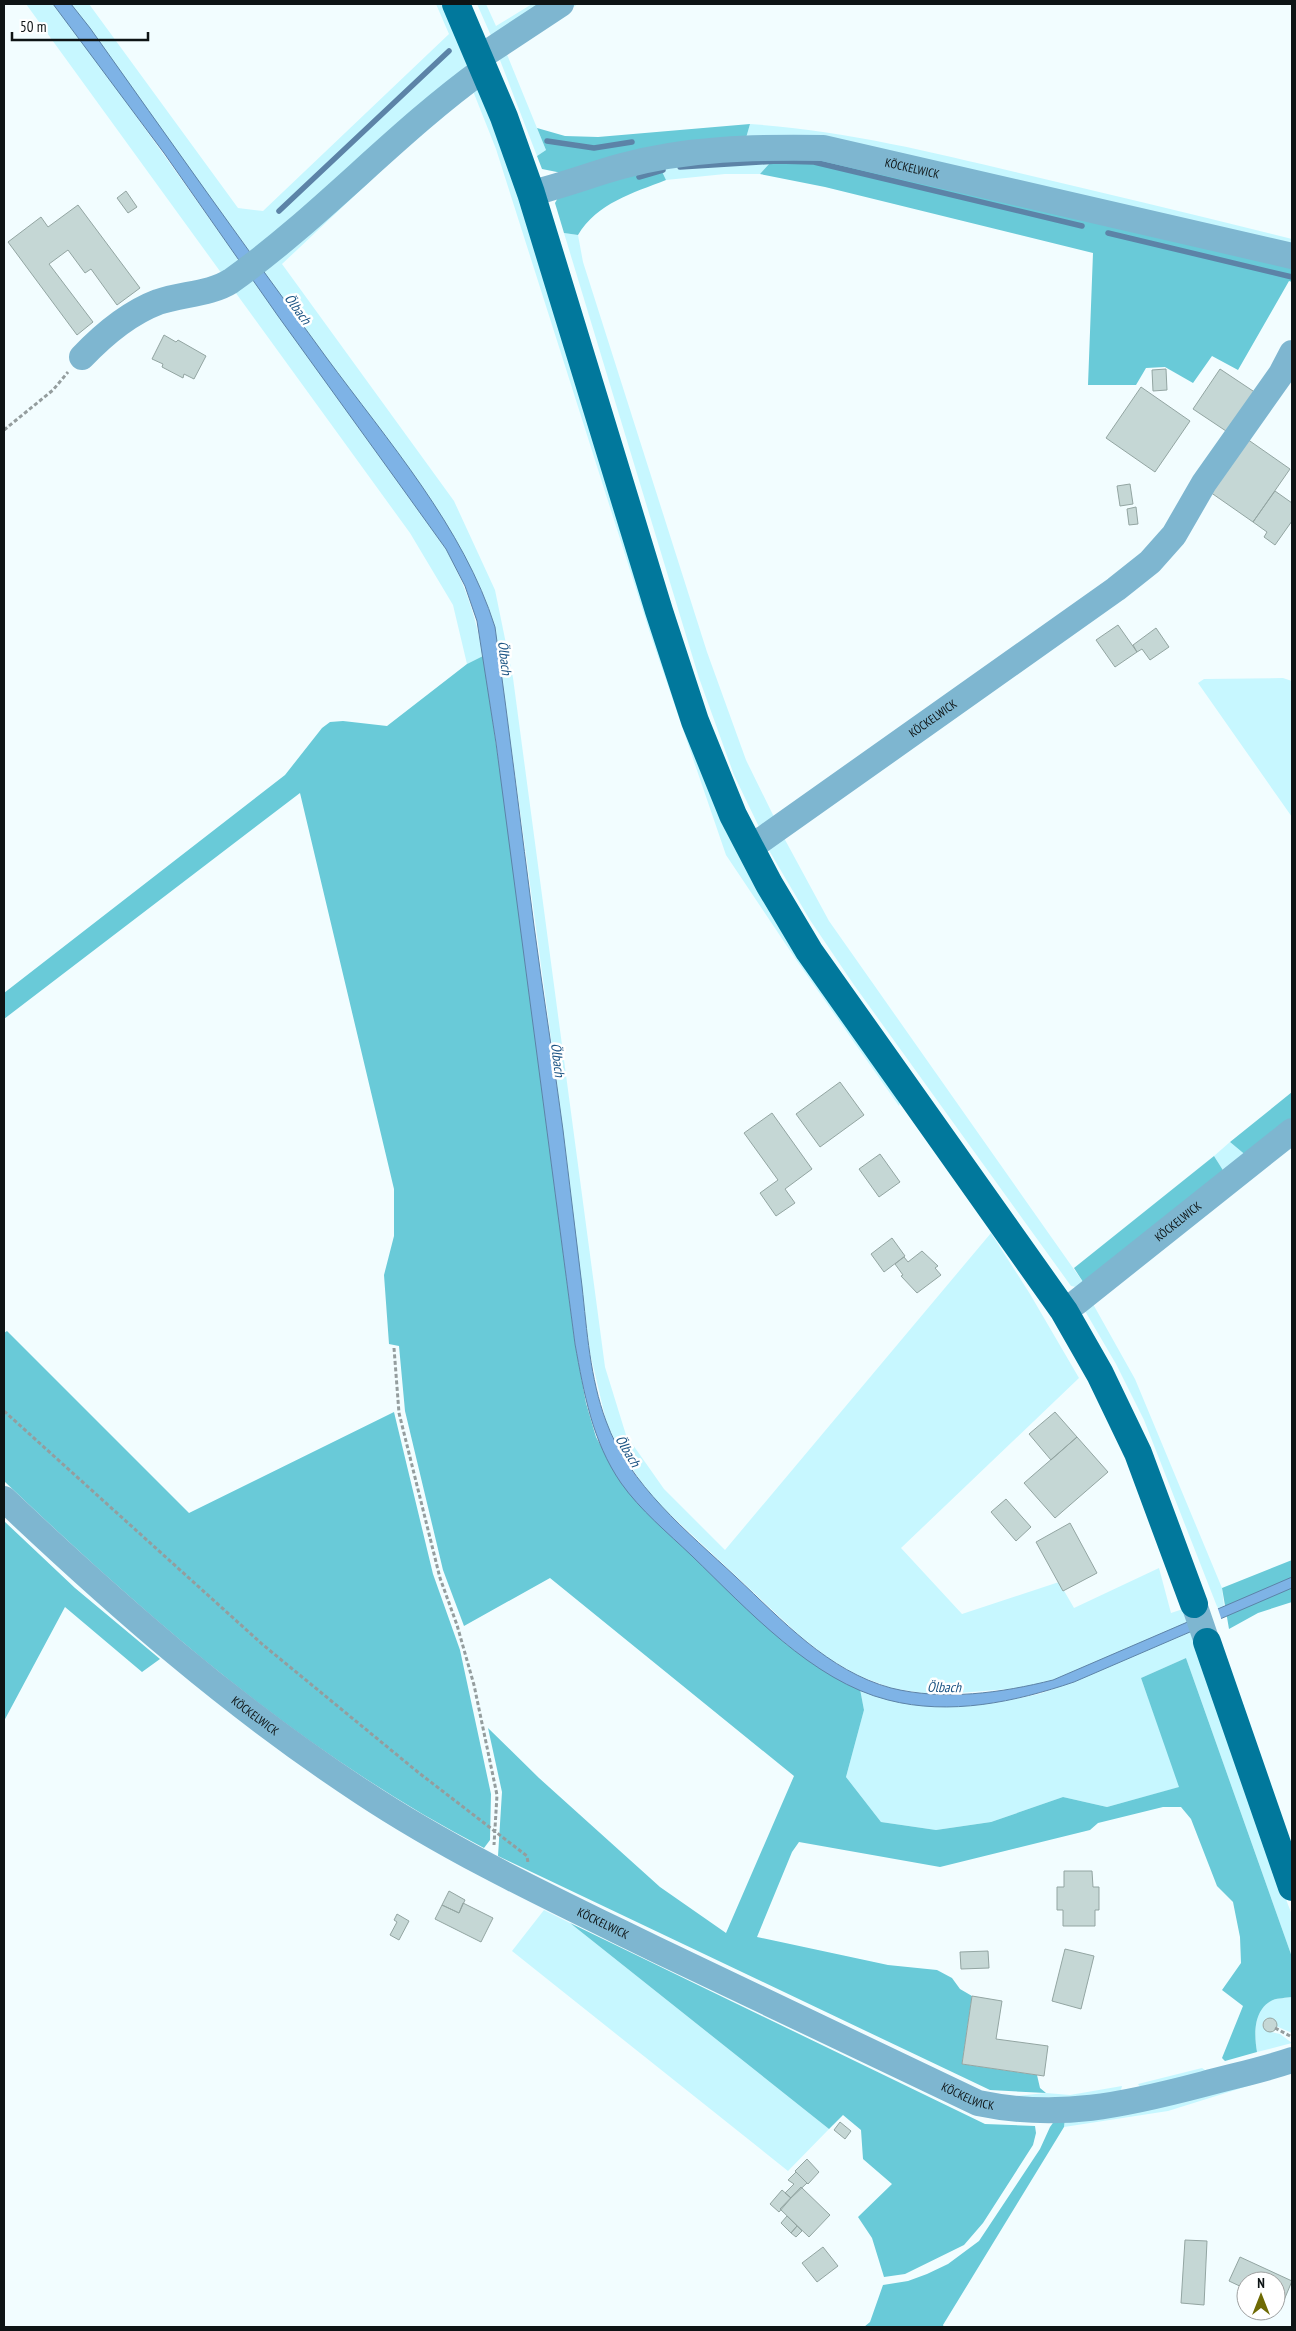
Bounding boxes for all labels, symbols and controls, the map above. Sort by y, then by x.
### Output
scale bar [12,10,149,42]
text: 50 m [20,17,46,36]
street label: KÖCKELWICK [884,155,941,182]
water label: Ölbach [281,290,316,329]
water label: Ölbach [494,640,516,677]
street label: KÖCKELWICK [906,696,960,740]
water label: Ölbach [547,1042,569,1079]
street label: KÖCKELWICK [1151,1198,1204,1244]
water label: Ölbach [612,1432,645,1471]
water label: Ölbach [927,1678,962,1696]
street label: KÖCKELWICK [229,1693,282,1738]
street label: KÖCKELWICK [575,1904,632,1942]
street label: KÖCKELWICK [939,2079,995,2113]
north arrow [1236,2271,1286,2321]
text: N [1257,2274,1265,2292]

